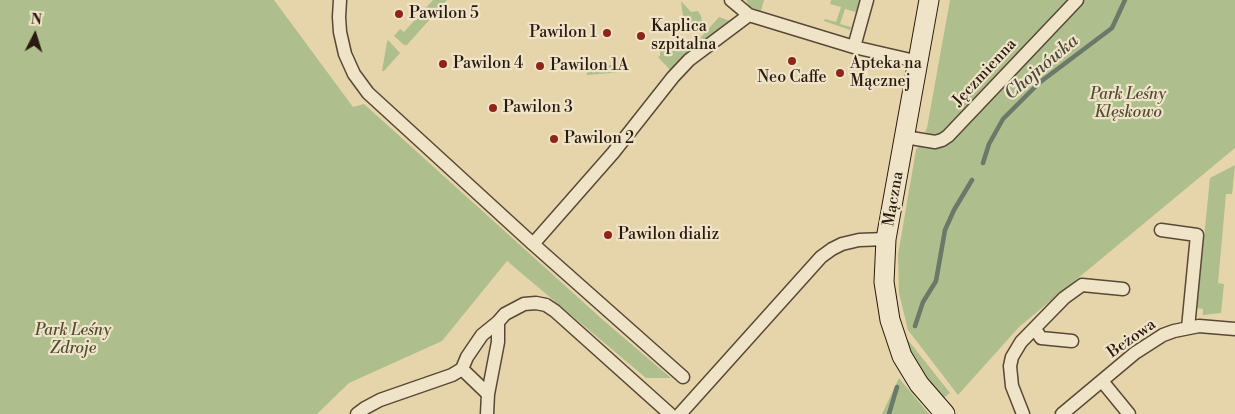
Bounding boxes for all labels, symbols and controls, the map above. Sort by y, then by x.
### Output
place label: Pawilon 5 [409,4,479,24]
marker: Pawilon 5 [393,8,405,20]
north arrow [10,10,60,60]
text: N [30,11,43,30]
place label: Kaplica szpitalna [651,17,716,55]
place label: Pawilon 1 [529,23,597,43]
marker: Pawilon 1 [601,27,613,39]
marker: Kaplica szpitalna [635,30,647,42]
water label: Chojnówka [1001,31,1083,105]
street label: Jęczmienna [949,35,1021,111]
place label: Pawilon 4 [453,54,523,74]
place label: Apteka na Mącznej [850,54,922,92]
marker: Neo Caffe [786,55,798,67]
place label: Pawilon 1A [550,56,629,76]
marker: Pawilon 4 [437,58,449,70]
marker: Pawilon 1A [534,60,546,72]
marker: Apteka na Mącznej [834,67,846,79]
place label: Neo Caffe [757,68,827,88]
park label: Park Leśny Klęskowo [1090,85,1166,123]
place label: Pawilon 3 [503,98,573,118]
marker: Pawilon 3 [487,102,499,114]
place label: Pawilon 2 [564,129,634,149]
marker: Pawilon 2 [548,133,560,145]
street label: Mączna [880,170,908,228]
place label: Pawilon dializ [618,225,719,245]
marker: Pawilon dializ [602,229,614,241]
street label: Beżowa [1104,315,1160,363]
park label: Park Leśny Zdroje [35,321,111,359]

